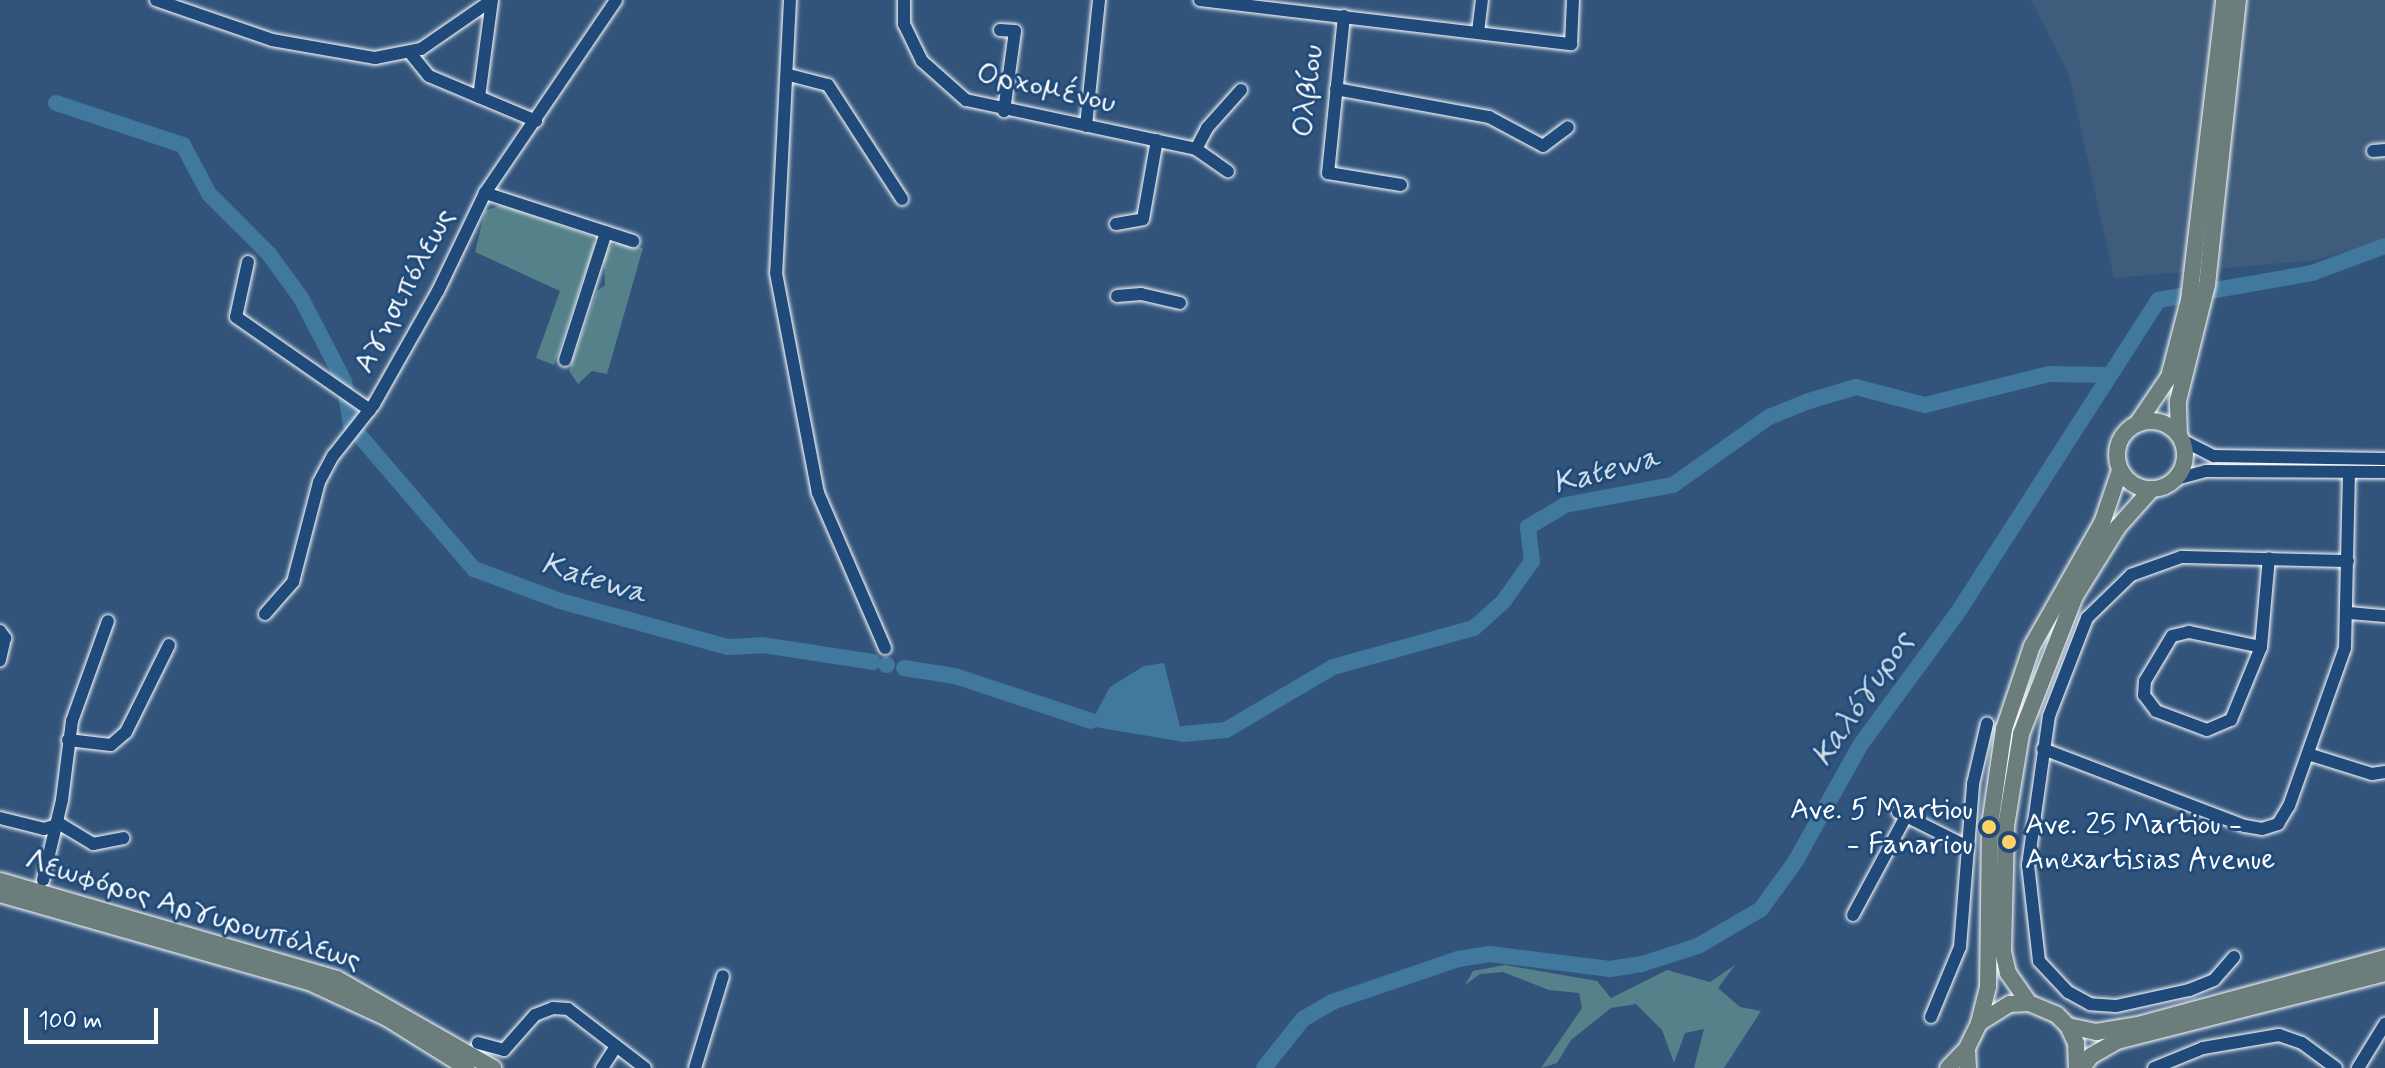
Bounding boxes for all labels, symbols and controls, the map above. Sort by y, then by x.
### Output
street label: Ολβίου [1285,43,1333,139]
street label: Ορχομένου [973,56,1119,122]
street label: Αγησιπόλεως [347,202,463,380]
water label: Katewa [1549,438,1663,504]
water label: Katewa [536,545,652,613]
water label: Καλόγυρος [1804,624,1922,774]
place label: Ave. 5 Martiou - Fanariou [1790,792,1973,862]
place label: Ave. 25 Martiou - Anexartisias Avenue [2025,807,2283,878]
marker: Ave. 5 Martiou - Fanariou [1980,818,1998,836]
marker: Ave. 25 Martiou - Anexartisias Avenue [2000,833,2018,851]
street label: Λεωφόρος Αργυρουπόλεως [21,843,365,979]
scale bar [28,992,162,1042]
text: 100 m [38,1006,102,1037]

